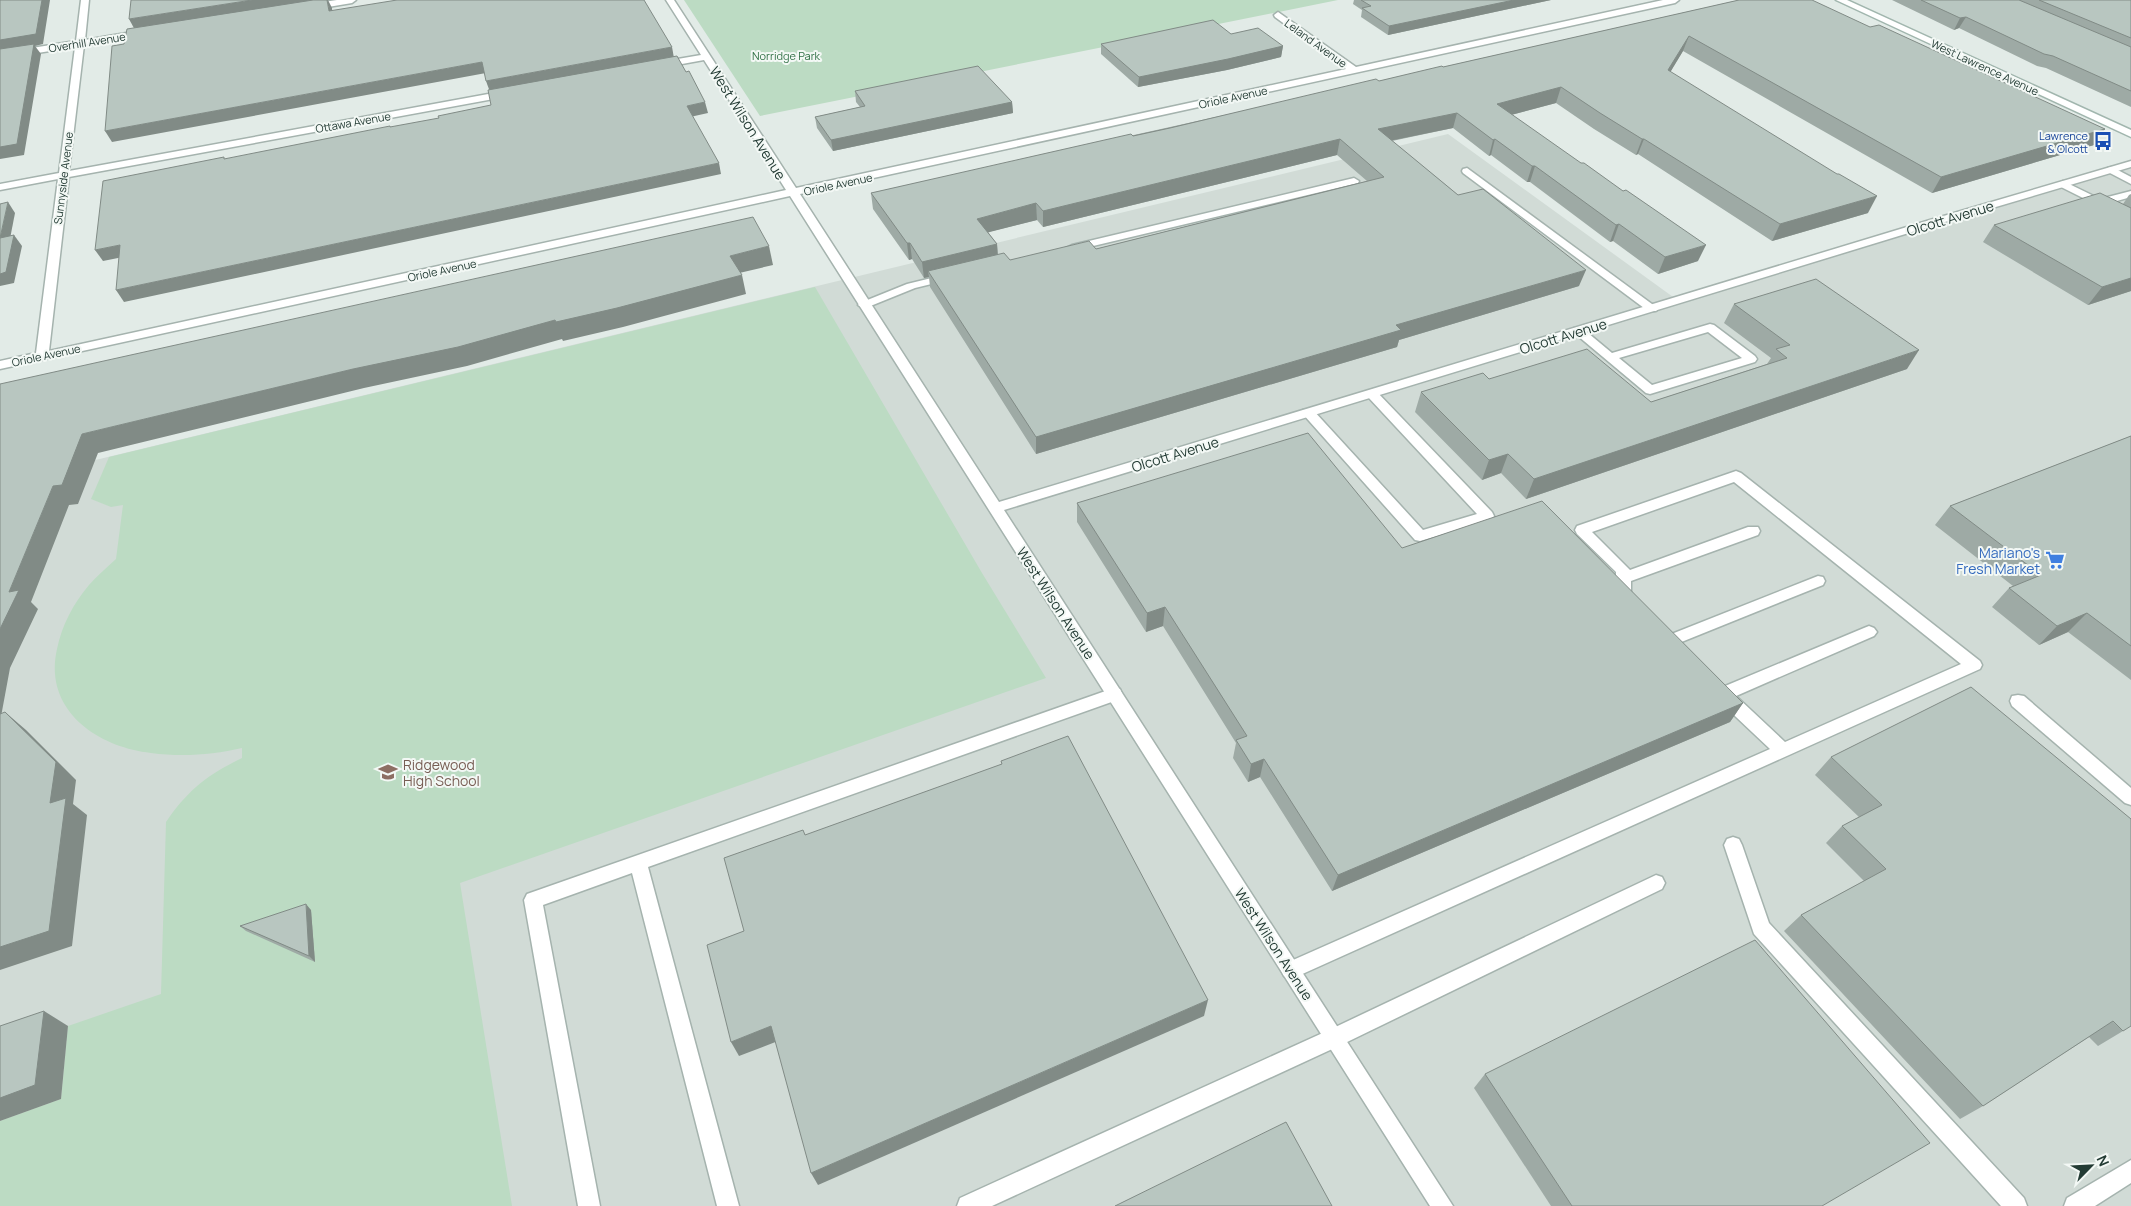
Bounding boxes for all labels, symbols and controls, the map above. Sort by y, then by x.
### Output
street label: Leland Avenue [1282,15,1351,71]
street label: Overhill Avenue [47,28,127,55]
street label: West Lawrence Avenue [1929,35,2042,99]
park label: Norridge Park [752,48,821,63]
street label: West Wilson Avenue [705,63,791,183]
street label: Oriole Avenue [1197,82,1269,112]
street label: Ottawa Avenue [314,108,392,136]
place label: Lawrence & Olcott [2039,128,2089,156]
street label: Sunnyside Avenue [50,130,76,225]
bus stop icon: Lawrence & Olcott [2092,130,2114,152]
street label: Oriole Avenue [802,169,874,199]
street label: Olcott Avenue [1904,196,1996,240]
street label: Oriole Avenue [406,255,478,285]
street label: Olcott Avenue [1517,314,1609,358]
street label: Oriole Avenue [10,340,82,370]
street label: Olcott Avenue [1129,432,1221,476]
street label: West Wilson Avenue [1013,543,1099,663]
place label: Mariano's Fresh Market [1956,543,2040,578]
supermarket icon: Mariano's Fresh Market [2044,549,2066,571]
place label: Ridgewood High School [403,755,480,790]
school or university icon: Ridgewood High School [377,761,399,783]
street label: West Wilson Avenue [1231,884,1317,1004]
north arrow [2066,1141,2116,1191]
text: N [2093,1152,2114,1169]

